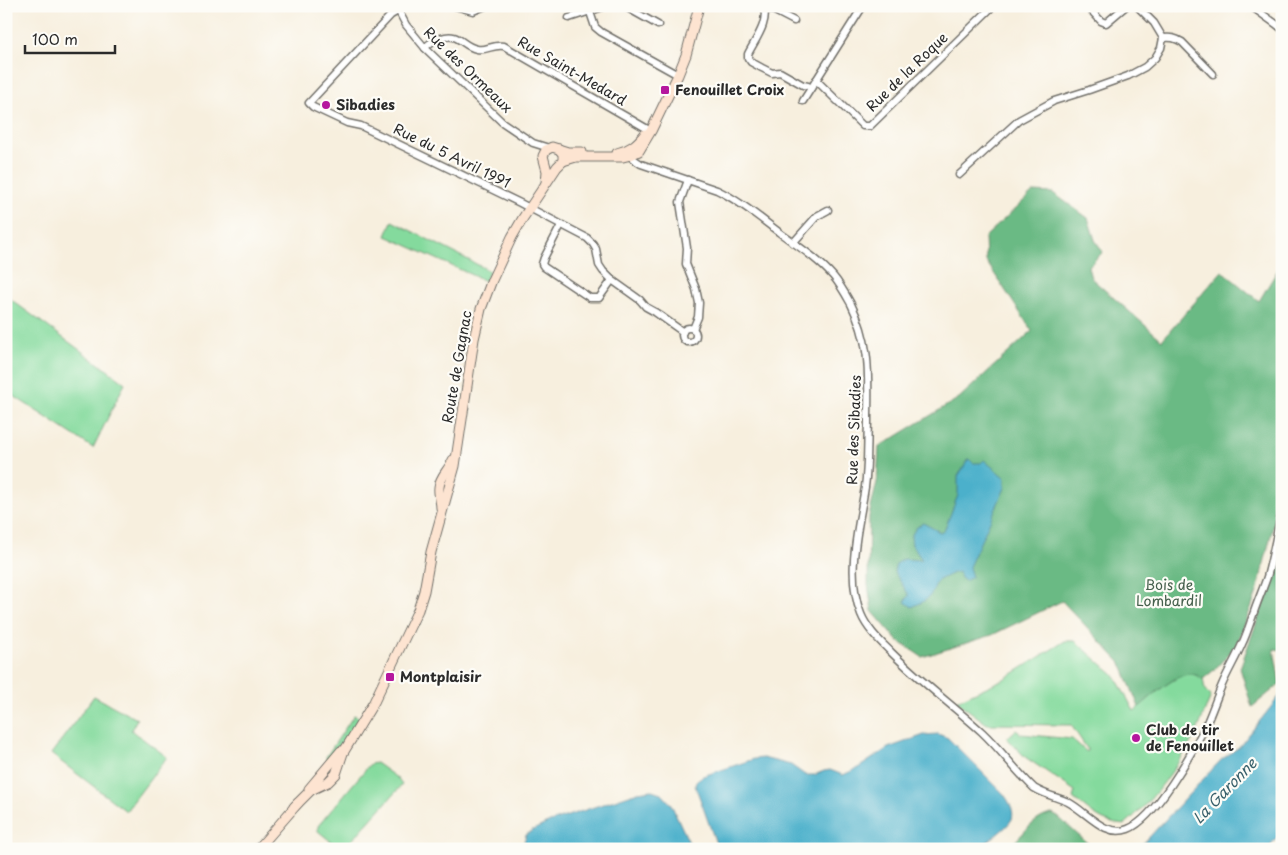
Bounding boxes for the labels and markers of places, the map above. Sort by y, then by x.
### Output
place label: Fenouillet Croix [675,79,785,100]
marker: Fenouillet Croix [659,84,671,96]
place label: Sibadies [336,94,395,115]
marker: Sibadies [320,99,332,111]
place label: Montplaisir [400,666,482,687]
marker: Montplaisir [384,671,396,683]
place label: Club de tir de Fenouillet [1146,719,1234,756]
marker: Club de tir de Fenouillet [1130,732,1142,744]

